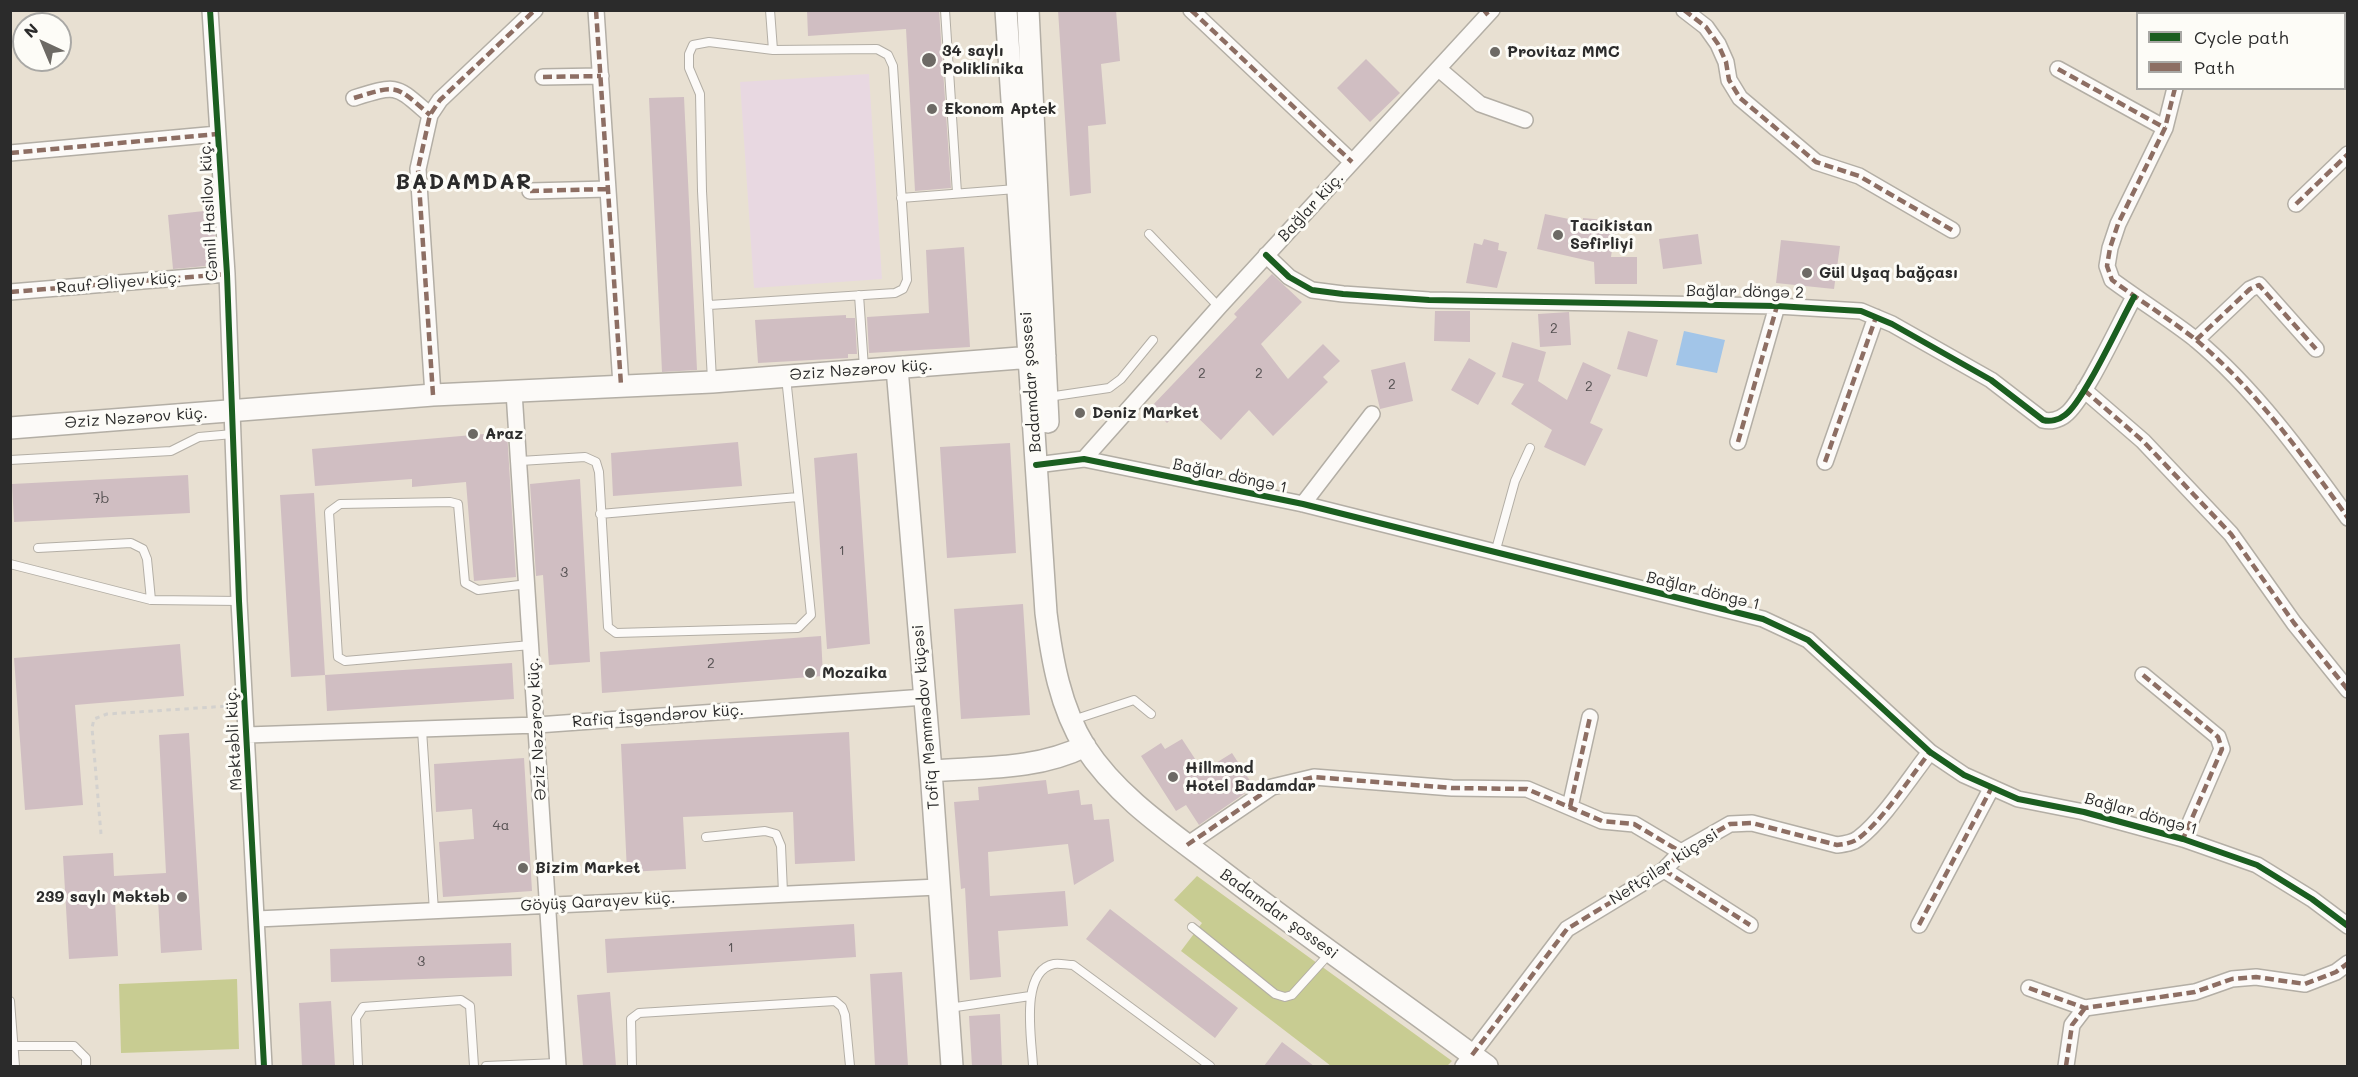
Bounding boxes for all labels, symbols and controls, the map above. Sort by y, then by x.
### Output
north arrow [12,12,72,72]
legend [2136,12,2346,90]
text: N [19,18,42,42]
text: Cycle path [2194,25,2289,49]
place label: 34 saylı Poliklinika [942,41,1024,79]
place label: Provitaz MMC [1507,42,1620,62]
marker: Provitaz MMC [1488,45,1502,59]
marker: 34 saylı Poliklinika [920,51,938,69]
text: Path [2194,55,2234,79]
place label: Ekonom Aptek [944,99,1056,119]
marker: Ekonom Aptek [925,102,939,116]
street label: Cəmil Hasilov küç. [196,140,222,282]
street label: Bağlar küç. [1274,168,1348,246]
district label: BADAMDAR [395,169,533,195]
place label: Tacikistan Səfirliyi [1570,216,1652,254]
marker: Tacikistan Səfirliyi [1551,228,1565,242]
place label: Gül Uşaq bağçası [1819,263,1958,283]
marker: Gül Uşaq bağçası [1800,266,1814,280]
street label: Rauf Əliyev küç. [56,268,182,298]
street label: Bağlar döngə 2 [1686,281,1804,303]
street label: Badamdar şossesi [1016,311,1046,453]
house number: 2 [1550,321,1558,337]
street label: Əziz Nəzərov küç. [789,355,933,385]
house number: 2 [1198,366,1206,382]
house number: 2 [1255,366,1263,382]
house number: 2 [1388,377,1396,393]
house number: 2 [1585,379,1593,395]
street label: Əziz Nəzərov küç. [64,403,208,433]
place label: Dəniz Market [1092,403,1199,423]
marker: Dəniz Market [1073,406,1087,420]
place label: Araz [485,424,523,444]
marker: Araz [466,427,480,441]
street label: Bağlar döngə 1 [1171,455,1289,497]
house number: 7b [93,491,109,507]
house number: 1 [839,543,845,559]
house number: 3 [560,565,568,581]
street label: Bağlar döngə 1 [1644,568,1762,614]
street label: Tofiq Məmmədov küçəsi [908,624,944,810]
house number: 2 [707,656,715,672]
street label: Əziz Nəzərov küç. [524,657,550,801]
place label: Mozaika [822,663,887,683]
marker: Mozaika [803,666,817,680]
street label: Məktəbli küç. [222,687,246,791]
street label: Rafiq İsgəndərov küç. [571,700,745,732]
place label: Hillmond Hotel Badamdar [1185,758,1316,796]
marker: Hillmond Hotel Badamdar [1166,770,1180,784]
street label: Bağlar döngə 1 [2082,789,2200,839]
house number: 4a [493,818,509,834]
street label: Neftçilər küçəsi [1606,825,1722,909]
place label: Bizim Market [535,858,640,878]
marker: Bizim Market [516,861,530,875]
street label: Badamdar şossesi [1216,865,1342,963]
place label: 239 saylı Məktəb [36,887,170,907]
street label: Göyüş Qarayev küç. [520,888,676,916]
marker: 239 saylı Məktəb [175,890,189,904]
house number: 1 [728,940,734,956]
house number: 3 [417,954,425,970]

